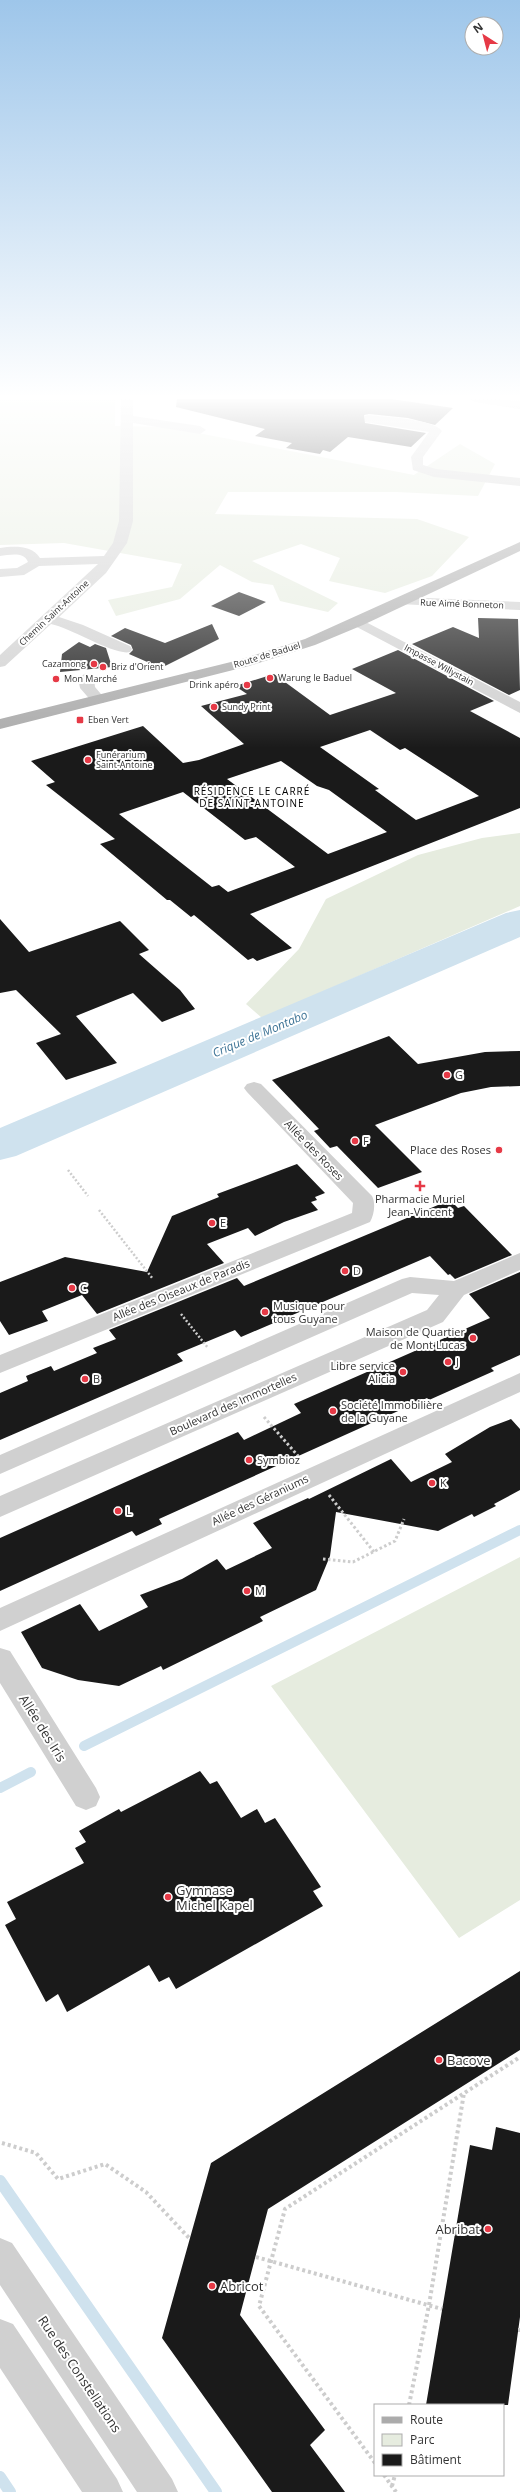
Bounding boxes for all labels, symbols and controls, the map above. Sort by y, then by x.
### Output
north arrow [464,16,504,56]
text: N [470,19,486,36]
street label: Chemin Saint-Antoine [16,577,91,648]
street label: Rue Aimé Bonneton [420,596,504,611]
street label: Route de Baduel [232,638,302,671]
street label: Impasse Willystain [402,641,476,688]
place label: Cazamong [42,657,86,670]
marker: Cazamong [89,659,99,669]
place label: Briz d'Orient [111,660,164,673]
marker: Briz d'Orient [98,662,108,672]
place label: Warung le Baduel [278,671,352,684]
place label: Mon Marché [64,672,117,685]
marker: Warung le Baduel [265,673,275,683]
marker: Mon Marché [51,674,61,684]
place label: Drink apéro [189,678,239,691]
marker: Drink apéro [242,680,252,690]
place label: Sundy Print [222,700,270,713]
marker: Sundy Print [209,702,219,712]
place label: Eben Vert [88,713,129,726]
marker: Eben Vert [75,715,85,725]
place label: Funérarium Saint-Antoine [96,748,153,771]
marker: Funérarium Saint-Antoine [83,755,93,765]
district label: RÉSIDENCE LE CARRÉ DE SAINT-ANTOINE [194,784,310,810]
water label: Crique de Montabo [210,1006,310,1061]
place label: G [455,1067,463,1082]
marker: G [442,1070,452,1080]
street label: Allée des Roses [282,1116,347,1183]
place label: F [363,1133,369,1148]
marker: F [350,1136,360,1146]
place label: Place des Roses [410,1142,491,1157]
marker: Place des Roses [494,1145,504,1155]
marker: Pharmacie Muriel Jean-Vincent [415,1181,425,1191]
place label: Pharmacie Muriel Jean-Vincent [375,1191,465,1219]
place label: E [220,1215,226,1230]
marker: E [207,1218,217,1228]
street label: Allée des Oiseaux de Paradis [110,1255,252,1324]
place label: D [353,1263,361,1278]
marker: D [340,1266,350,1276]
place label: C [80,1280,87,1295]
marker: C [67,1283,77,1293]
place label: Musique pour tous Guyane [273,1298,345,1326]
marker: Musique pour tous Guyane [260,1307,270,1317]
place label: Maison de Quartier de Mont Lucas [366,1324,465,1352]
marker: Maison de Quartier de Mont Lucas [468,1333,478,1343]
place label: J [455,1354,459,1369]
marker: J [443,1357,453,1367]
place label: Libre service Alicia [331,1358,395,1386]
marker: Libre service Alicia [398,1367,408,1377]
street label: Boulevard des Immortelles [167,1369,299,1438]
place label: B [93,1371,100,1386]
marker: B [80,1374,90,1384]
place label: Société Immobilière de la Guyane [341,1397,443,1425]
marker: Société Immobilière de la Guyane [328,1406,338,1416]
place label: Symbioz [257,1452,300,1467]
marker: Symbioz [244,1455,254,1465]
street label: Allée des Géraniums [209,1471,311,1529]
place label: K [440,1475,447,1490]
marker: K [427,1478,437,1488]
place label: L [126,1503,132,1518]
marker: L [113,1506,123,1516]
place label: M [255,1583,265,1598]
marker: M [242,1586,252,1596]
street label: Allée des Iris [15,1691,71,1765]
place label: Gymnase Michel Kapel [176,1881,253,1914]
marker: Gymnase Michel Kapel [163,1892,173,1902]
place label: Bacove [447,2051,490,2069]
marker: Bacove [434,2055,444,2065]
place label: Abribat [435,2220,480,2238]
marker: Abribat [483,2224,493,2234]
place label: Abricot [220,2277,264,2295]
marker: Abricot [207,2281,217,2291]
street label: Rue des Constellations [34,2312,126,2436]
legend [374,2404,504,2476]
text: Route [410,2411,443,2428]
text: Parc [410,2431,435,2448]
text: Bâtiment [410,2451,461,2468]

